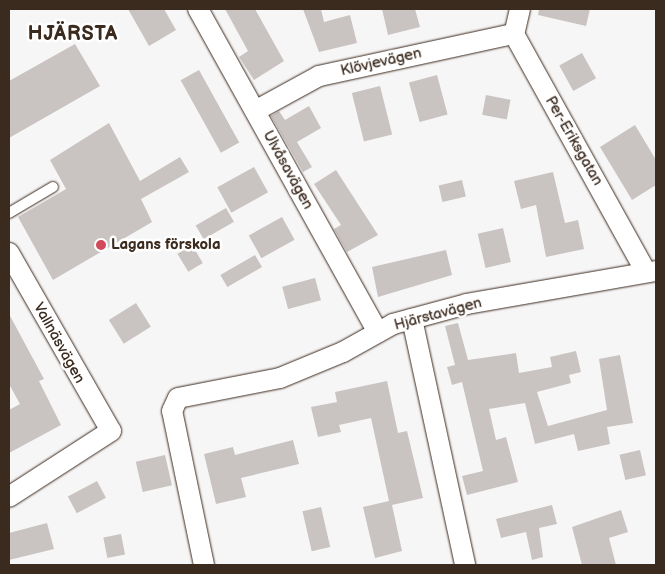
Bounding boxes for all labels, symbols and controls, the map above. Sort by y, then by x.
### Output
district label: HJÄRSTA [27,22,119,46]
street label: Klövjevägen [339,44,423,80]
street label: Per-Eriksgatan [541,93,607,189]
street label: Ulvåsavägen [259,127,317,213]
place label: Lagans förskola [111,236,220,254]
marker: Lagans förskola [95,239,107,251]
street label: Hjärstavägen [392,294,484,334]
street label: Vallnäsvägen [30,300,88,386]

